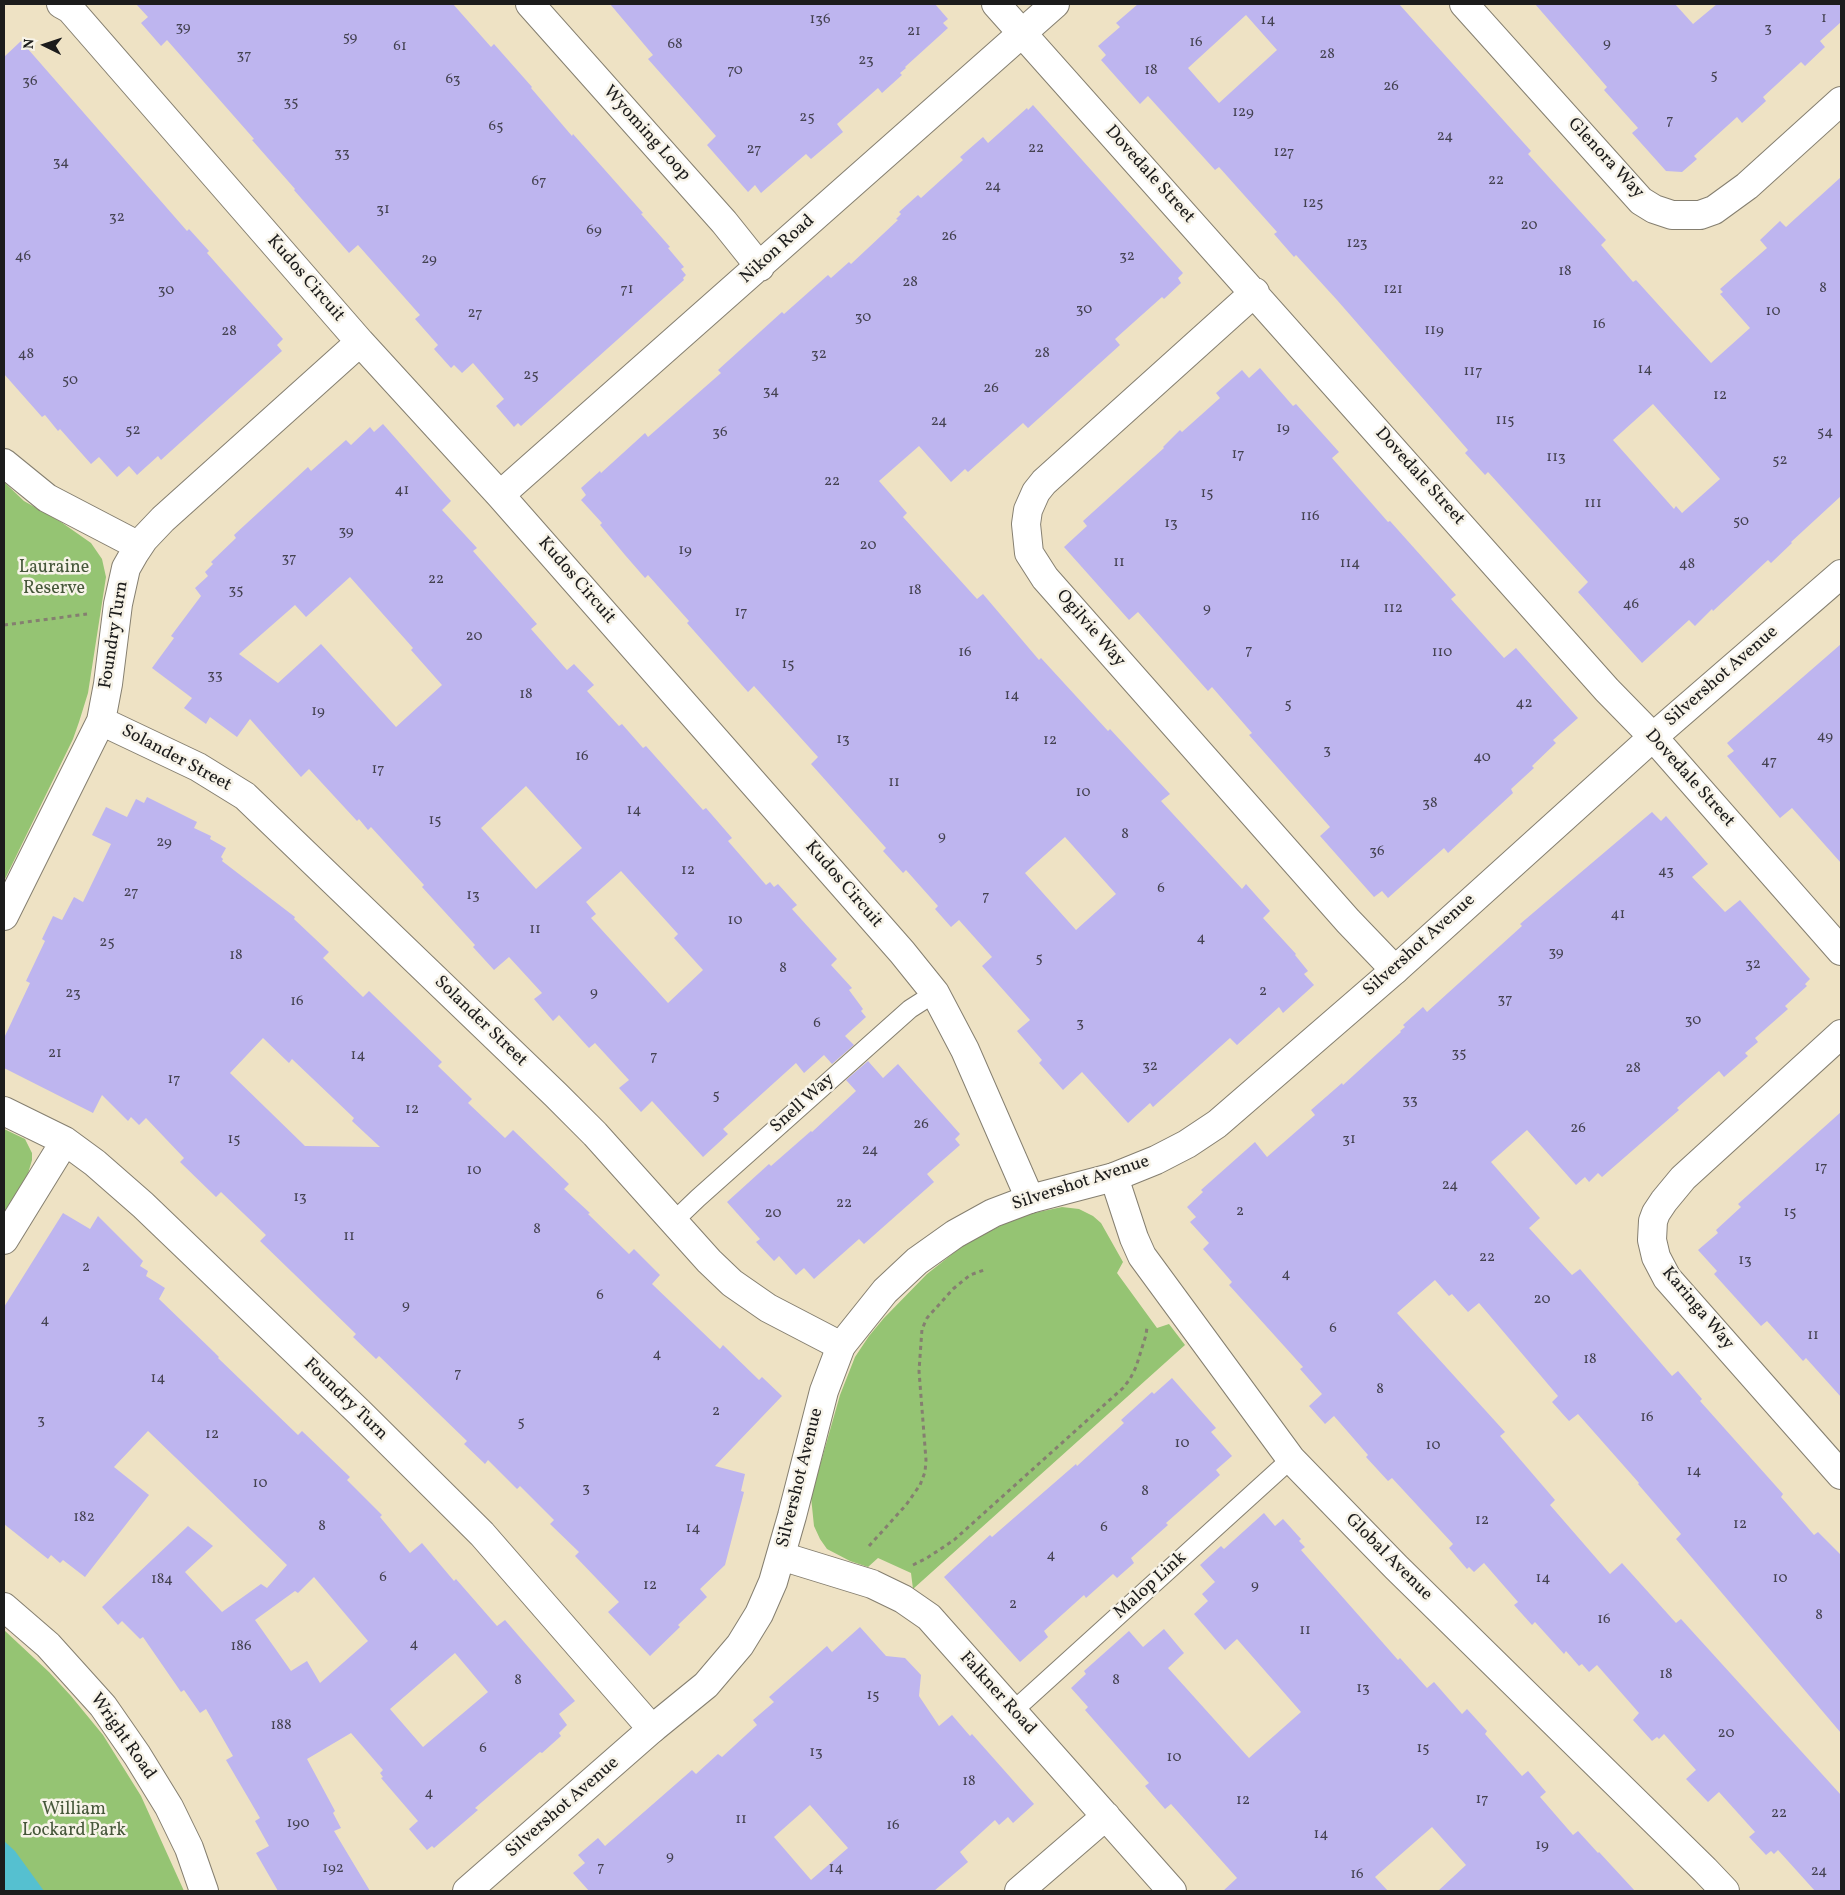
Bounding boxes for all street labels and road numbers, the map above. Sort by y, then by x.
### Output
street label: Wyoming Loop [598,82,694,186]
street label: Glenora Way [1562,114,1648,204]
street label: Dovedale Street [1099,122,1199,228]
street label: Nikon Road [736,211,820,289]
street label: Kudos Circuit [261,231,349,327]
street label: Dovedale Street [1369,424,1469,530]
street label: Kudos Circuit [532,533,620,629]
street label: Foundry Turn [96,580,134,690]
street label: Ogilvie Way [1051,586,1129,672]
street label: Silvershot Avenue [1661,622,1783,732]
street label: Solander Street [117,721,235,797]
street label: Dovedale Street [1639,726,1739,832]
street label: Kudos Circuit [799,837,887,933]
street label: Silvershot Avenue [1360,890,1480,1002]
street label: Solander Street [429,972,531,1072]
street label: Snell Way [767,1070,839,1138]
street label: Silvershot Avenue [1010,1152,1152,1216]
street label: Karinga Way [1656,1263,1738,1355]
street label: Foundry Turn [298,1354,392,1446]
street label: Silvershot Avenue [773,1406,829,1550]
street label: Global Avenue [1340,1510,1436,1606]
street label: Malop Link [1110,1548,1192,1624]
street label: Falkner Road [954,1648,1040,1740]
street label: Wright Road [84,1690,160,1784]
street label: Silvershot Avenue [502,1753,624,1863]

